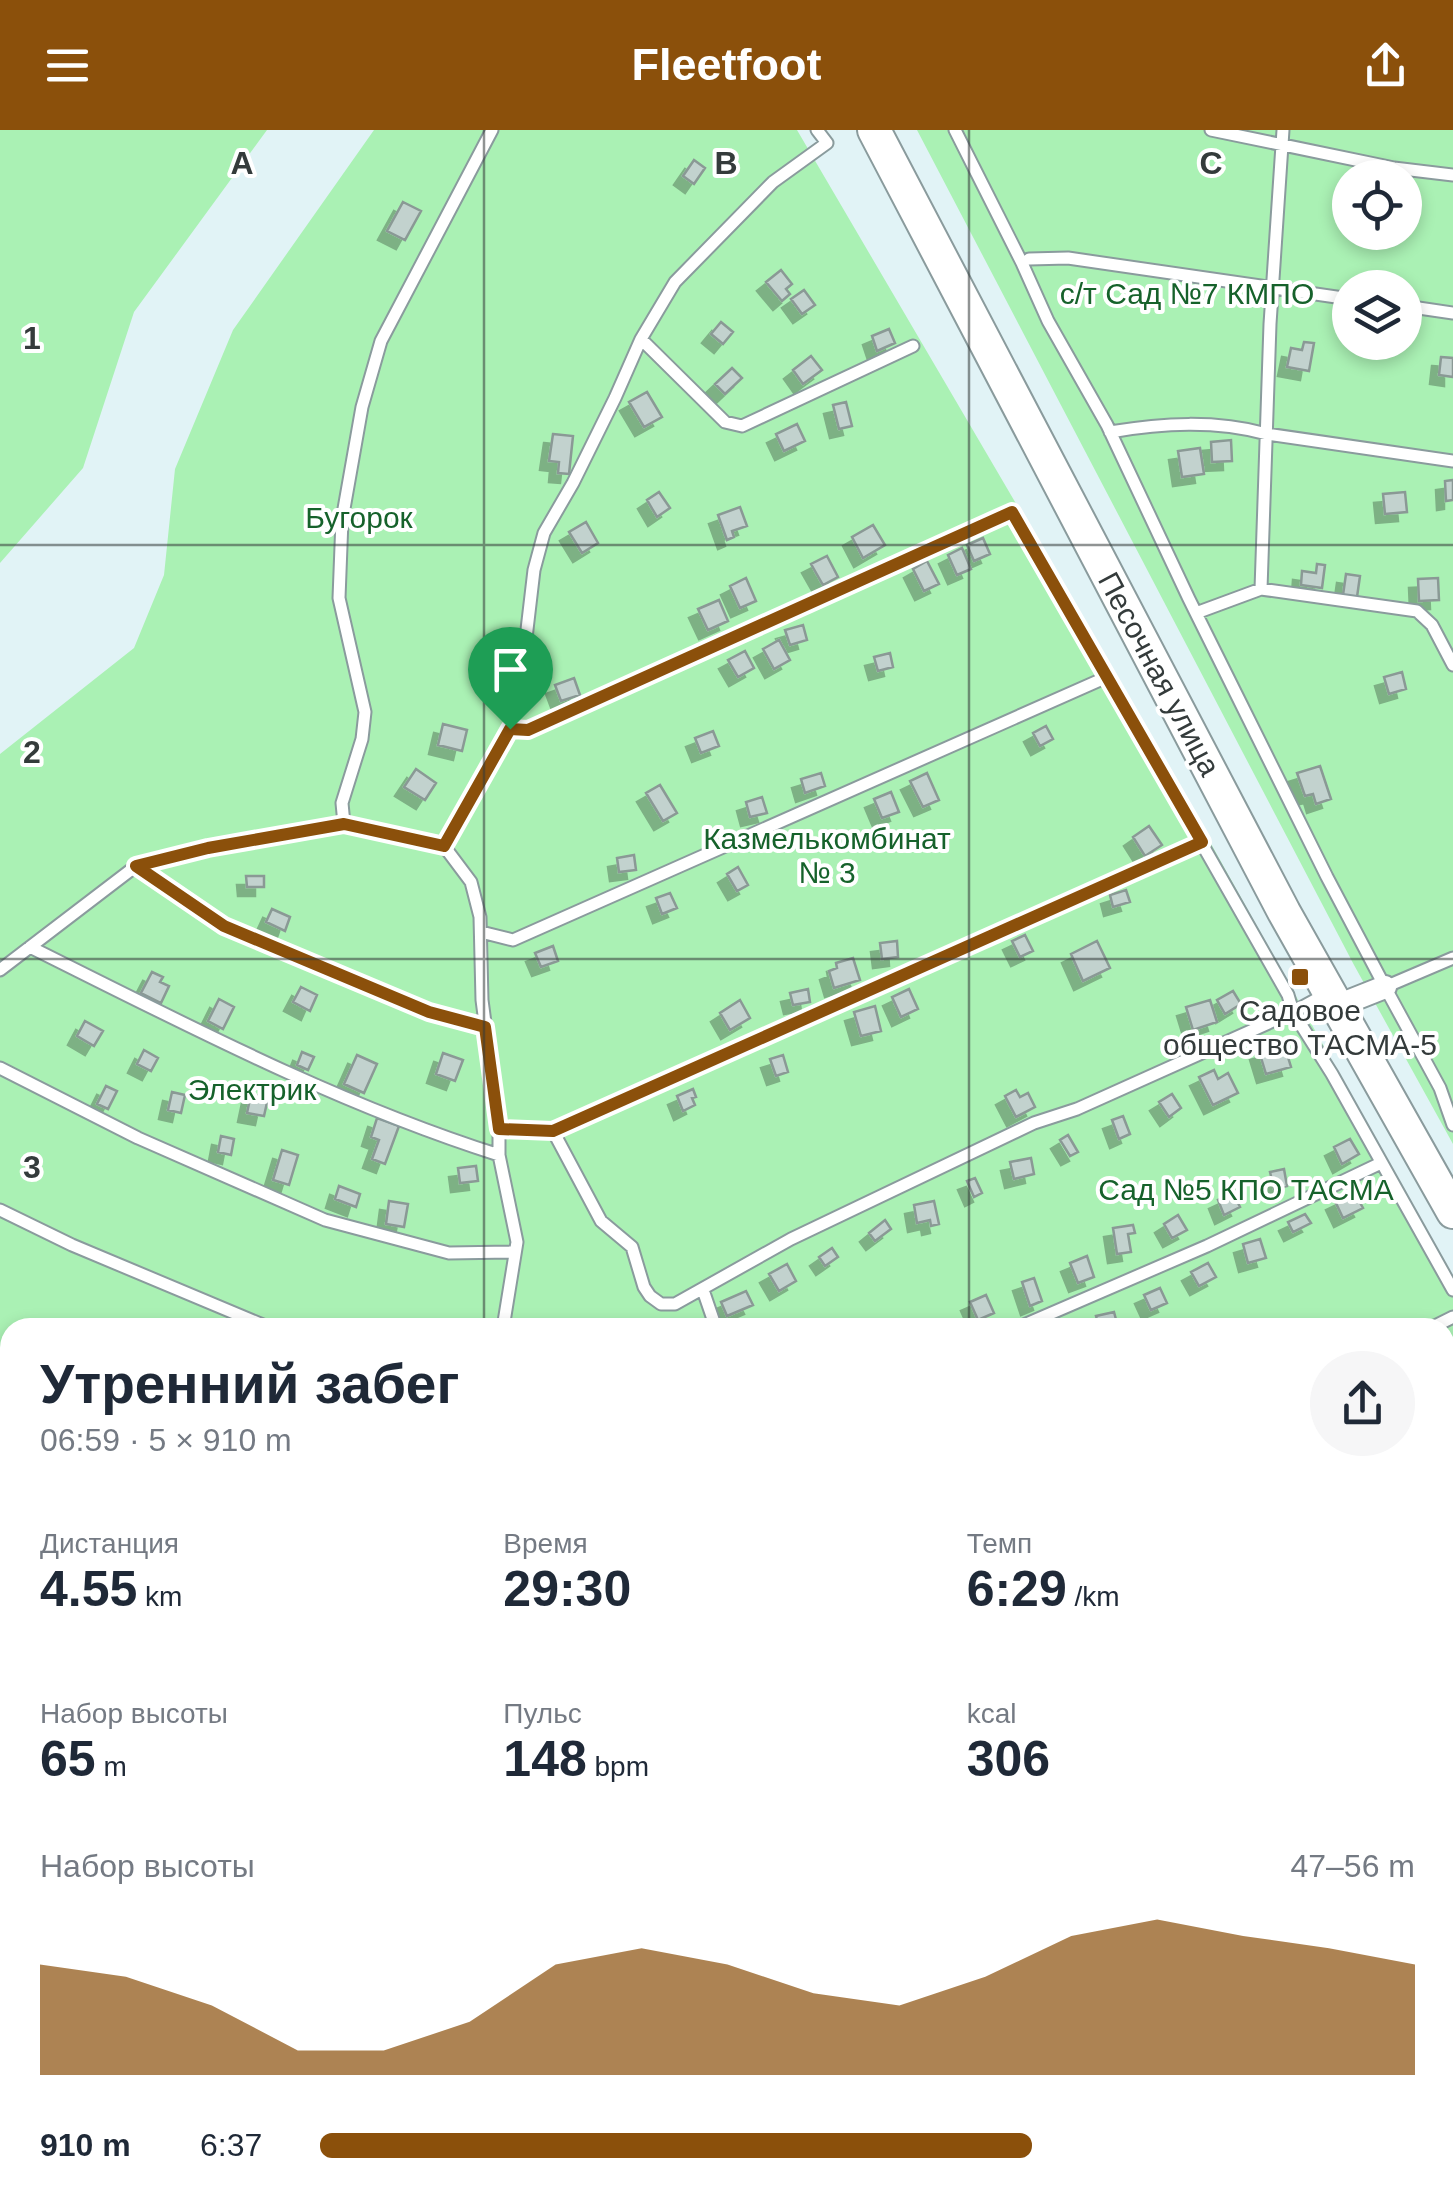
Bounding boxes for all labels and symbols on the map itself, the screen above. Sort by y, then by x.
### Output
text: A [230,145,254,181]
text: B [714,145,738,181]
text: C [1199,145,1223,181]
park label: с/т Сад №7 КМПО [1060,277,1314,310]
text: 1 [23,320,41,356]
park label: Бугорок [305,501,414,534]
street label: Песочная улица [1092,566,1227,781]
pin [468,627,553,730]
text: 2 [23,734,41,770]
park label: Казмелькомбинат № 3 [703,822,951,889]
marker: Садовое общество ТАСМА-5 [1289,966,1311,988]
place label: Садовое общество ТАСМА-5 [1163,994,1437,1061]
park label: Электрик [188,1073,317,1106]
text: 3 [23,1149,41,1185]
park label: Сад №5 КПО ТАСМА [1098,1173,1394,1206]

